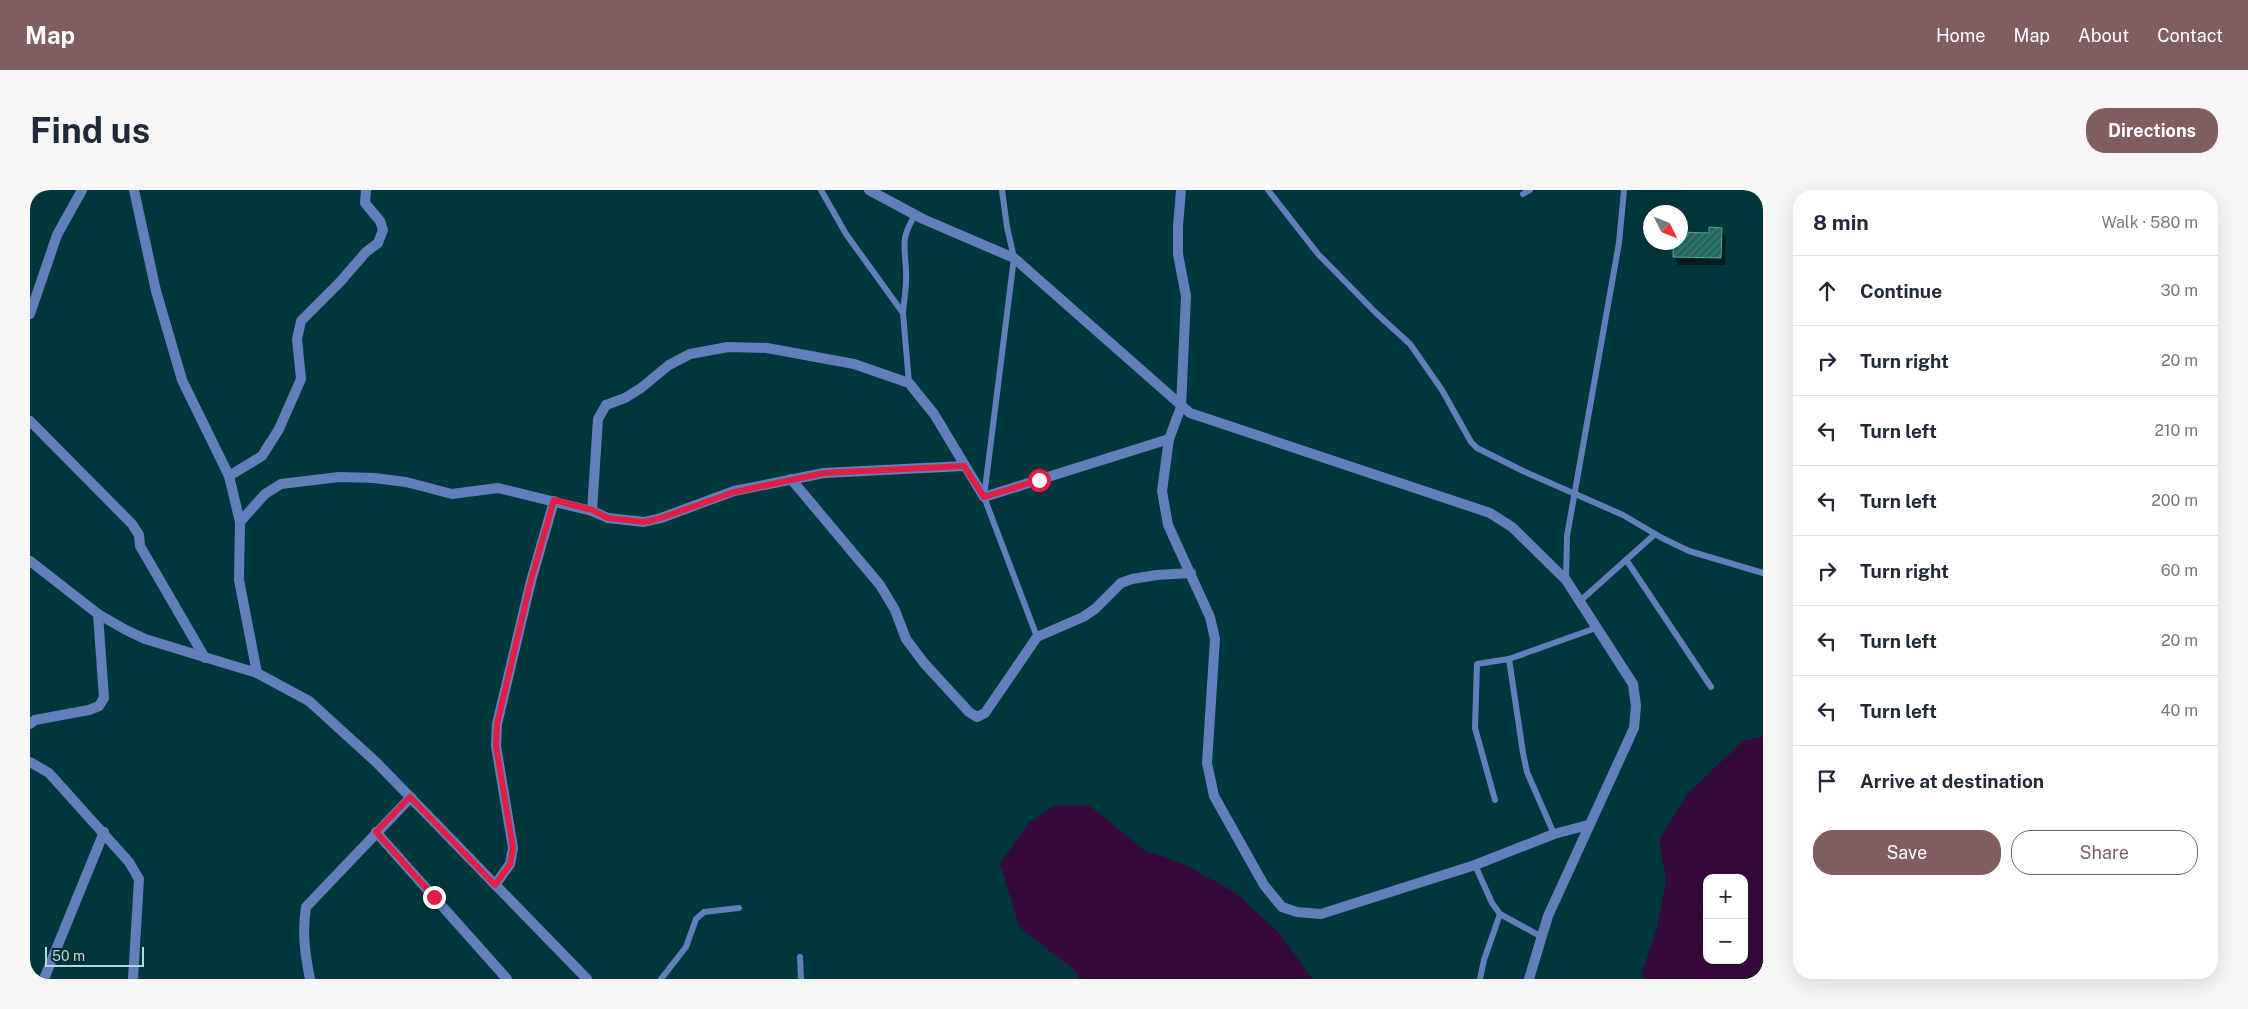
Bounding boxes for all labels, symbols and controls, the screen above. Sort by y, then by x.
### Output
text: Map [25,21,75,49]
text: Home [1936,25,1986,46]
text: Map [2014,25,2050,46]
text: About [2078,25,2129,46]
text: Contact [2157,25,2223,46]
button: Directions [2086,108,2218,153]
text: Find us [30,110,150,151]
north arrow [1643,205,1688,250]
text: 8 min [1813,210,1869,235]
text: Walk · 580 m [2101,213,2198,232]
icon: ahead [1813,277,1841,305]
text: Continue [1860,280,1942,302]
text: 30 m [2161,281,2198,300]
icon: right [1813,347,1841,375]
text: Turn right [1860,350,1949,372]
text: 20 m [2161,351,2198,370]
icon: left [1813,417,1841,445]
text: Turn left [1860,420,1937,442]
text: 210 m [2154,421,2198,440]
route start [1028,469,1051,492]
icon: left [1813,487,1841,515]
text: Turn left [1860,490,1937,512]
text: 200 m [2151,491,2198,510]
icon: right [1813,557,1841,585]
text: Turn right [1860,560,1949,582]
text: 60 m [2161,561,2198,580]
icon: left [1813,627,1841,655]
text: Turn left [1860,630,1937,652]
text: 20 m [2161,631,2198,650]
icon: left [1813,697,1841,725]
text: Turn left [1860,700,1937,722]
text: 40 m [2160,701,2198,720]
icon: arrive [1813,767,1841,795]
text: Arrive at destination [1860,770,2044,792]
button: Save [1813,830,2001,875]
button: Share [2011,830,2198,875]
map controls [1703,874,1748,964]
button: + [1703,874,1748,919]
route end [423,886,446,909]
button: − [1703,919,1748,964]
scale bar [45,944,144,967]
text: 50 m [52,948,85,964]

